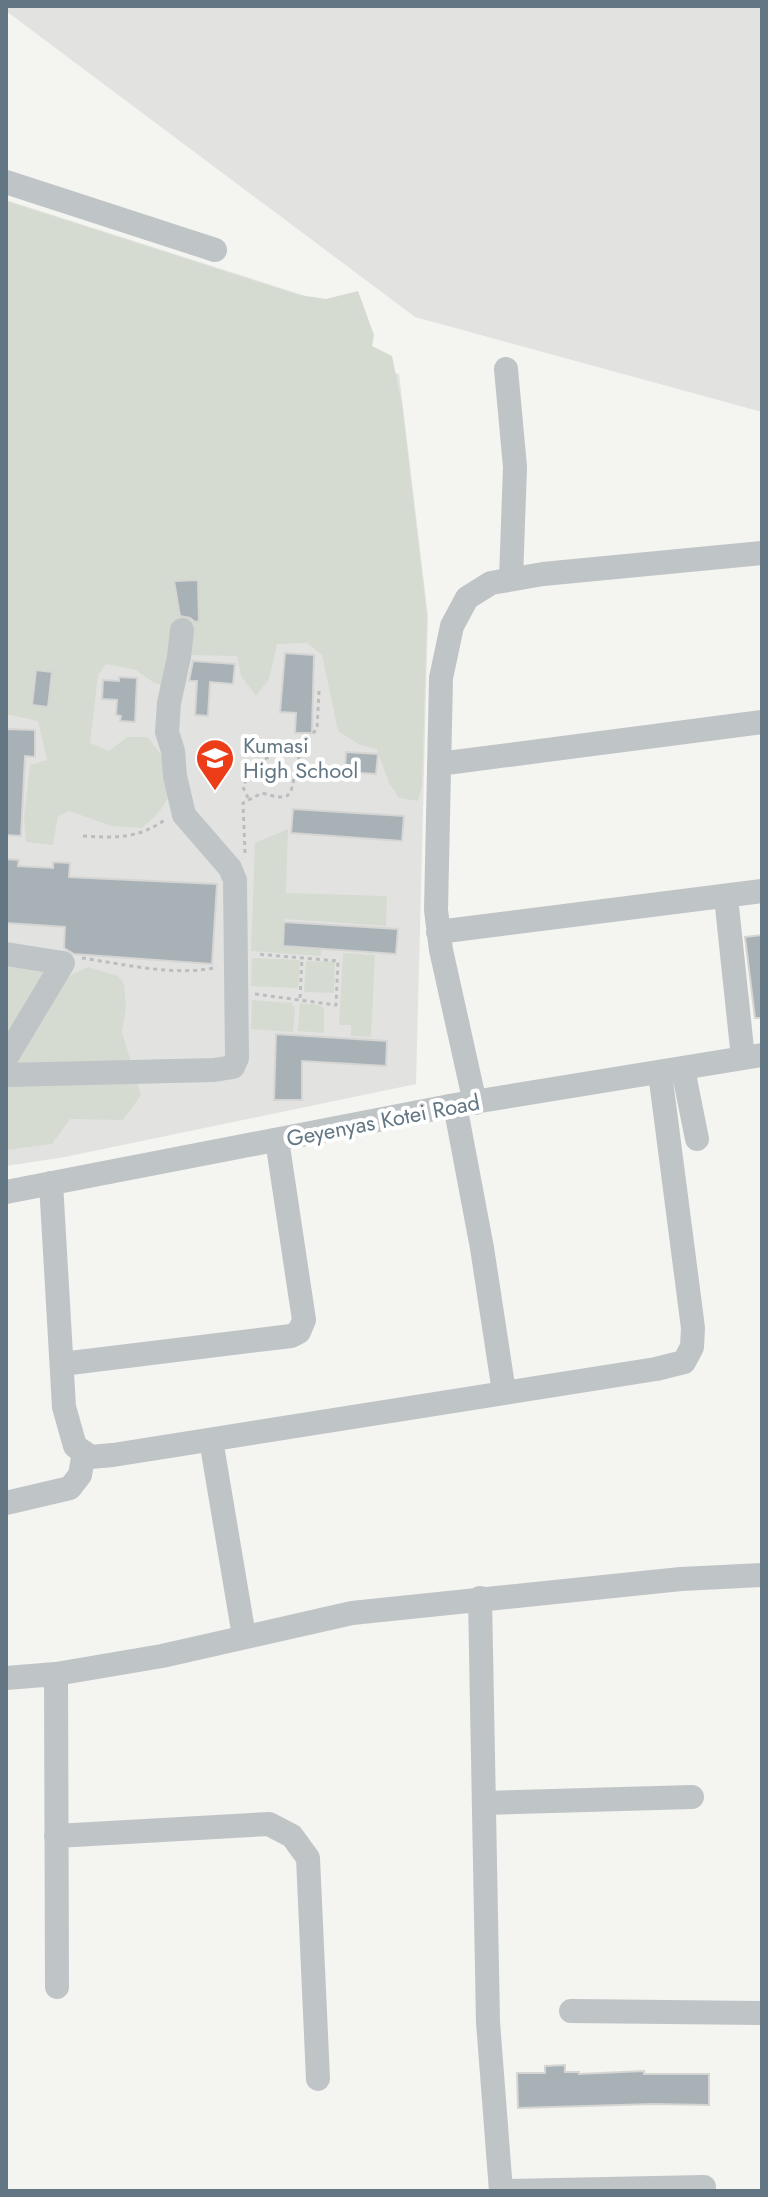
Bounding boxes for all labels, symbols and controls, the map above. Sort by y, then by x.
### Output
place label: Kumasi High School [243,729,358,786]
school or university icon: Kumasi High School [194,737,236,792]
street label: Geyenyas Kotei Road [284,1086,482,1154]

